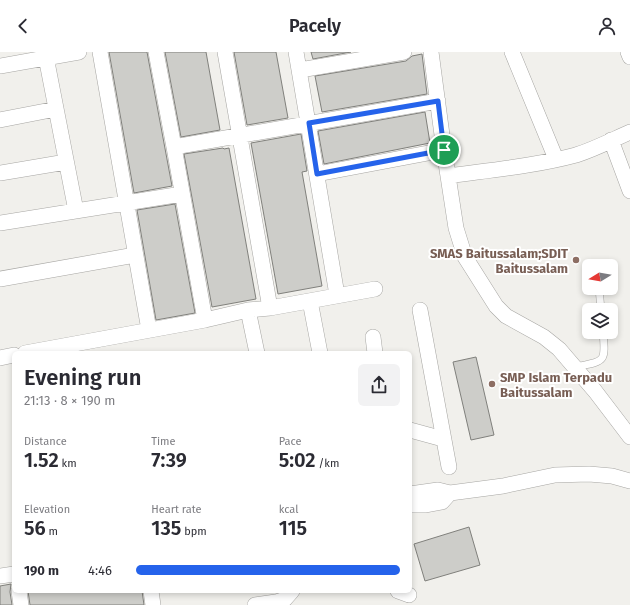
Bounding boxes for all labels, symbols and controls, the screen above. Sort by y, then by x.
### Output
icon: back [12,15,34,37]
text: Pacely [289,15,341,37]
icon: person [596,15,618,37]
pin [427,133,461,167]
icon: arrive [433,139,455,161]
place label: SMAS Baitussalam;SDIT Baitussalam [430,246,568,276]
marker: SMAS Baitussalam;SDIT Baitussalam [571,255,581,265]
north arrow [582,259,618,295]
map controls [582,259,618,339]
button: layers [582,303,618,339]
text: Evening run [24,364,141,391]
button: share [358,364,400,406]
place label: SMP Islam Terpadu Baitussalam [500,370,612,400]
marker: SMP Islam Terpadu Baitussalam [487,379,497,389]
text: 21:13 · 8 × 190 m [24,393,115,408]
text: Distance [24,435,67,448]
text: Time [151,435,176,448]
text: Pace [279,435,301,448]
text: 1.52 [24,448,59,472]
text: 7:39 [151,448,187,472]
text: 5:02 [279,448,316,472]
text: km [59,457,77,470]
text: /km [316,457,339,470]
text: Elevation [24,503,70,516]
text: Heart rate [151,503,201,516]
text: kcal [279,503,298,516]
text: 56 [24,516,46,540]
text: 135 [151,516,181,540]
text: 115 [279,516,307,540]
text: m [46,525,58,538]
text: bpm [181,525,207,538]
text: 190 m [24,563,59,578]
text: 4:46 [88,563,112,578]

